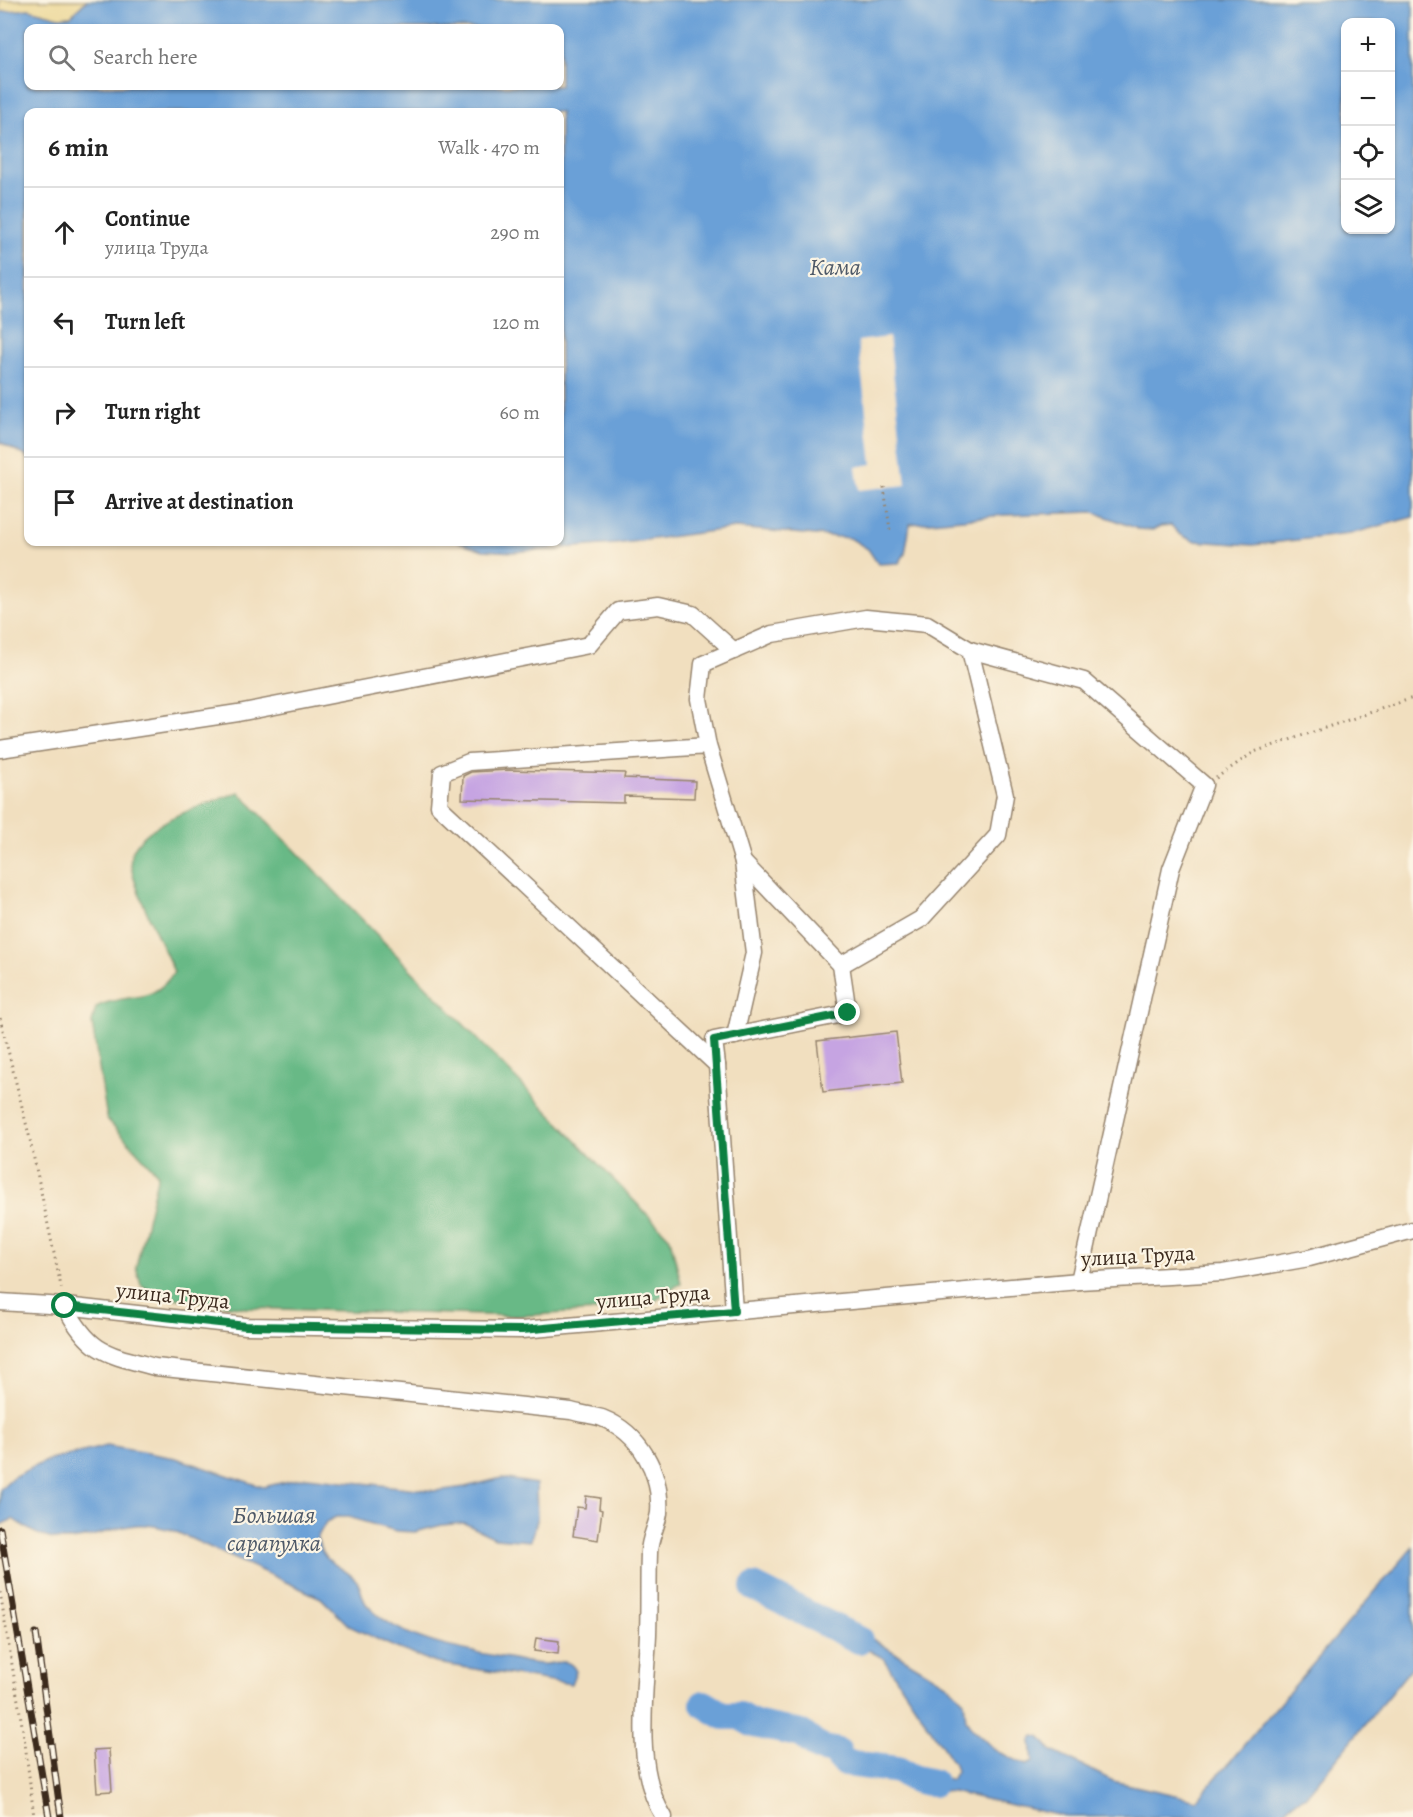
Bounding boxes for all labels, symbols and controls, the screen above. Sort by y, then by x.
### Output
map controls [1341,18,1395,234]
button: + [1341,18,1395,72]
search box [24,24,564,90]
icon: search [45,41,78,74]
text: Search here [93,42,198,72]
button: − [1341,72,1395,126]
button: locate [1341,126,1395,180]
text: 6 min [48,130,109,165]
text: Walk · 470 m [438,134,540,161]
button: layers [1341,180,1395,234]
text: Continue [105,204,190,234]
icon: ahead [48,216,81,249]
text: 290 m [490,219,540,246]
text: улица Труда [105,234,209,261]
water label: Кама [809,251,861,283]
icon: left [48,306,81,339]
text: Turn left [105,307,185,337]
text: 120 m [492,309,540,336]
icon: right [48,396,81,429]
text: Turn right [105,397,201,427]
text: 60 m [500,399,540,426]
icon: arrive [48,486,81,519]
text: Arrive at destination [105,487,294,517]
route end [834,999,860,1025]
street label: улица Труда [1079,1238,1197,1274]
street label: улица Труда [114,1275,232,1317]
street label: улица Труда [594,1277,712,1317]
route start [51,1292,77,1318]
water label: Большая сарапулка [227,1499,321,1559]

